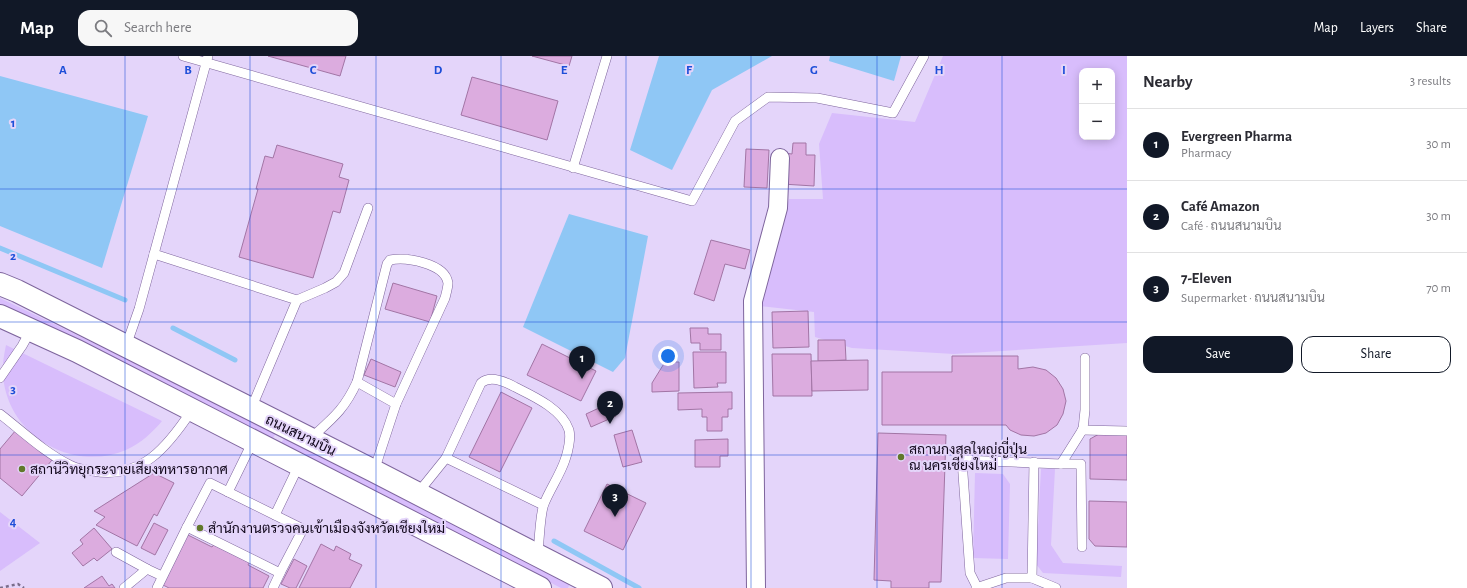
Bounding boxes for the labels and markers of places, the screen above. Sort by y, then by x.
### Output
pin: 1 [569,346,595,379]
pin: 2 [597,391,623,424]
place label: สถานกงสุลใหญ่ญี่ปุ่น ณ นครเชียงใหม่ [909,437,1027,473]
marker: สถานกงสุลใหญ่ญี่ปุ่น ณ นครเชียงใหม่ [896,452,906,462]
place label: สถานีวิทยุกระจายเสียงทหารอากาศ [30,460,228,479]
marker: สถานีวิทยุกระจายเสียงทหารอากาศ [17,464,27,474]
pin: 3 [602,484,628,517]
place label: สำนักงานตรวจคนเข้าเมืองจังหวัดเชียงใหม่ [208,519,445,536]
marker: สำนักงานตรวจคนเข้าเมืองจังหวัดเชียงใหม่ [195,523,205,533]

